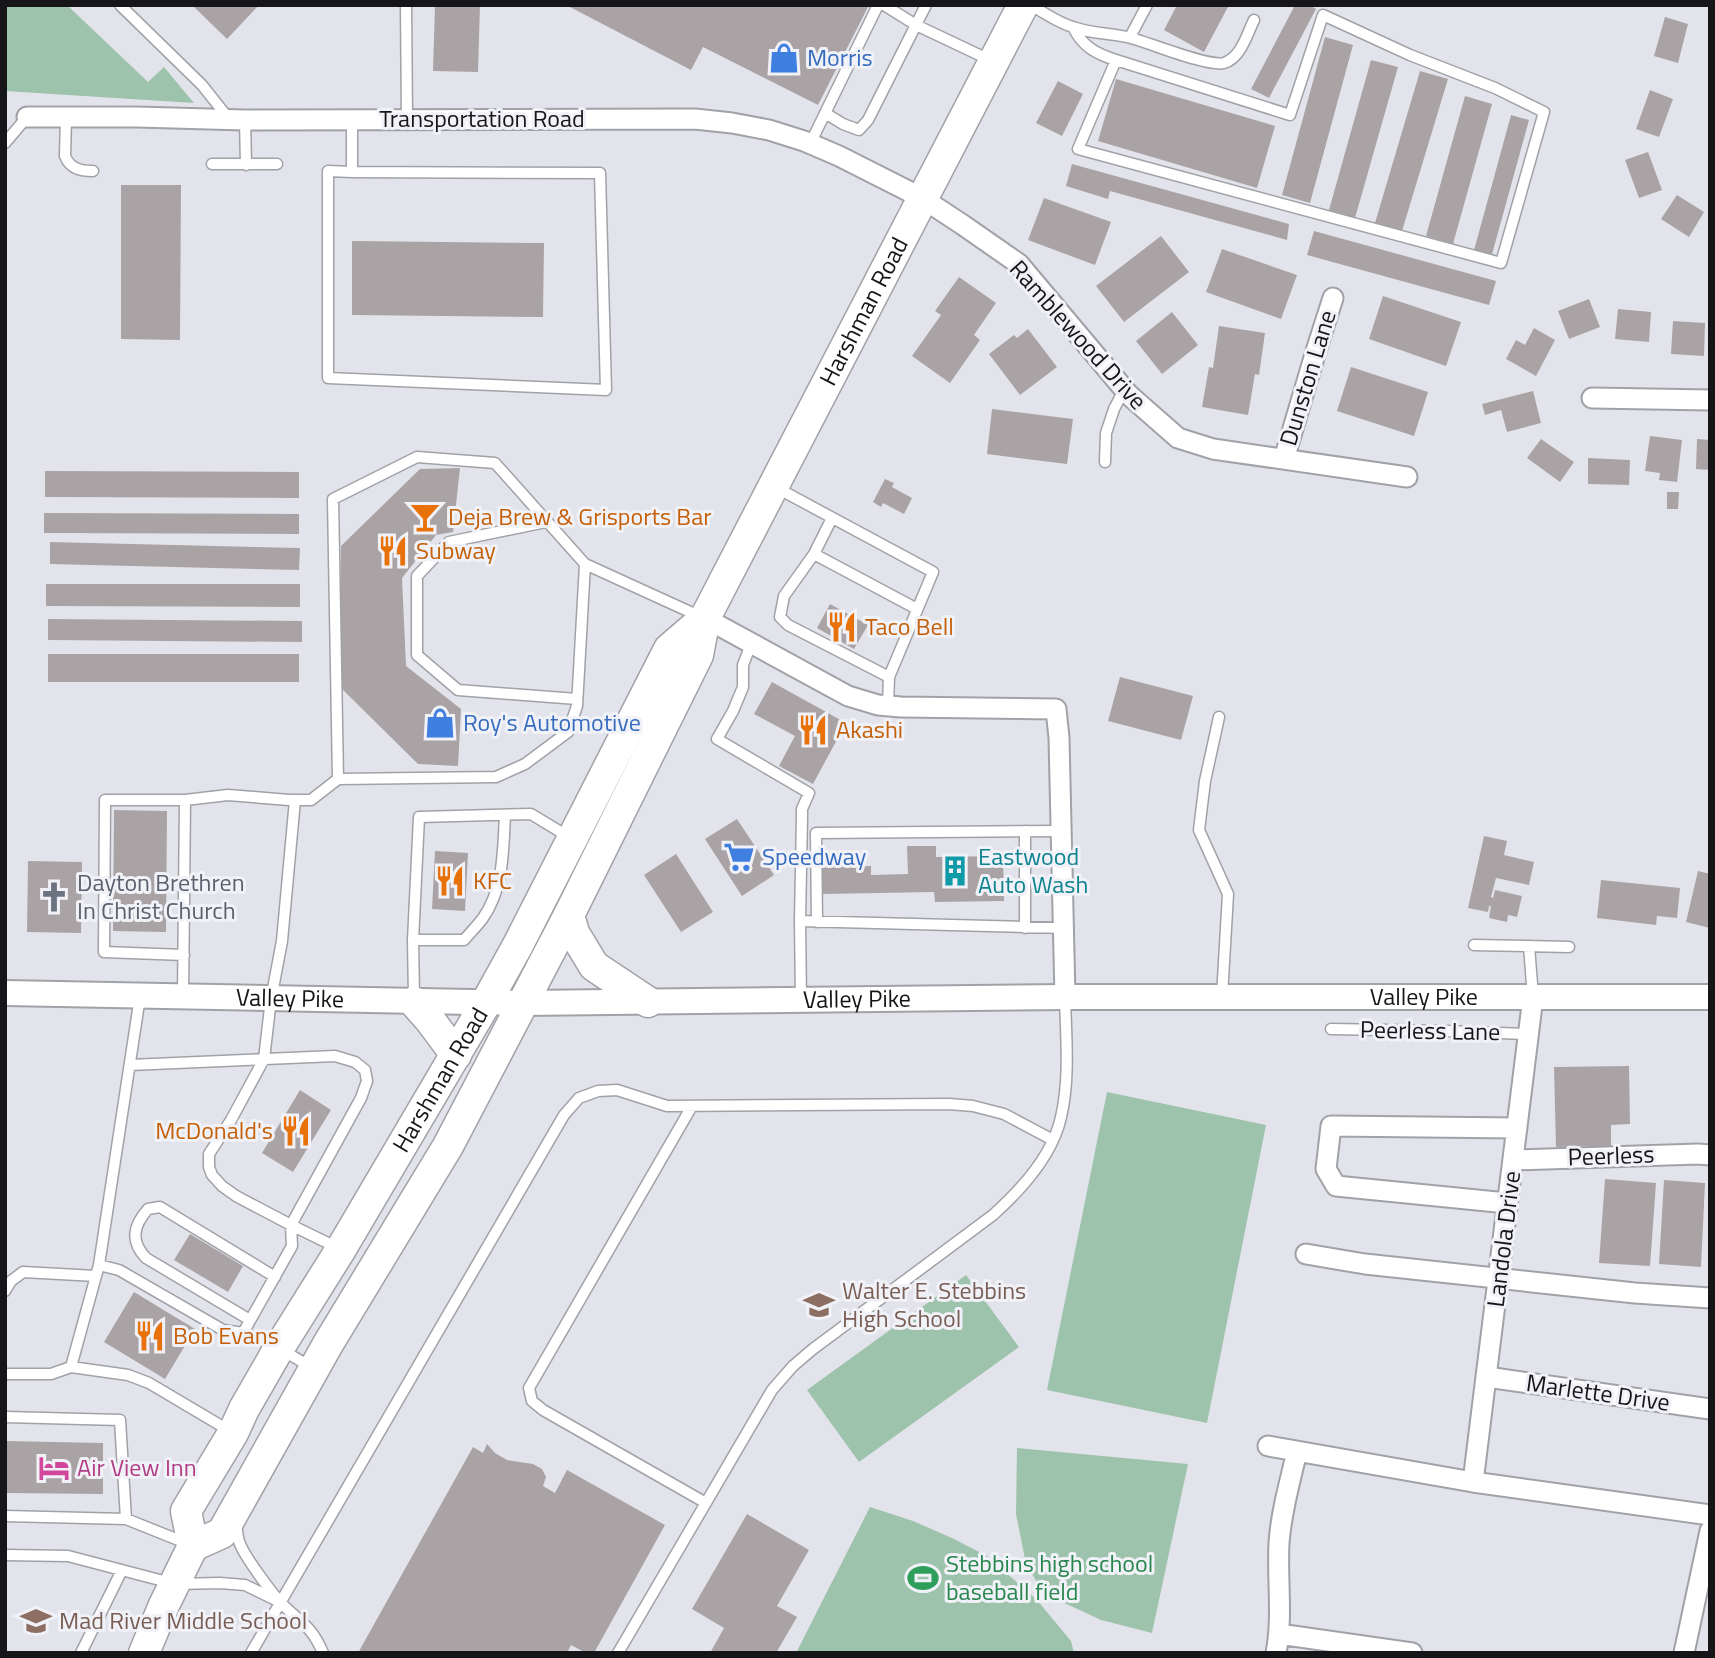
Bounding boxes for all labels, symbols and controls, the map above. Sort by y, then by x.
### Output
place label: Morris [807,39,873,75]
shop icon: Morris [767,41,801,75]
street label: Transportation Road [379,100,585,136]
street label: Harshman Road [810,230,917,392]
street label: Ramblewood Drive [1001,251,1156,417]
street label: Dunston Lane [1269,305,1345,450]
place label: Deja Brew & Grisports Bar [448,498,711,534]
bar icon: Deja Brew & Grisports Bar [408,500,442,534]
place label: Subway [416,532,496,568]
restaurant icon: Subway [376,534,410,568]
place label: Taco Bell [865,608,954,644]
restaurant icon: Taco Bell [825,610,859,644]
place label: Roy's Automotive [463,704,641,740]
shop icon: Roy's Automotive [423,706,457,740]
place label: Akashi [836,711,903,747]
restaurant icon: Akashi [796,713,830,747]
place label: Speedway [762,838,867,874]
place label: Eastwood Auto Wash [978,838,1088,902]
supermarket icon: Speedway [722,840,756,874]
building icon: Eastwood Auto Wash [938,854,972,888]
place label: KFC [473,862,512,898]
place label: Dayton Brethren In Christ Church [77,864,245,928]
restaurant icon: KFC [433,864,467,898]
church icon: Dayton Brethren In Christ Church [37,880,71,914]
street label: Valley Pike [236,978,344,1017]
street label: Valley Pike [1370,978,1478,1014]
street label: Valley Pike [803,980,911,1017]
street label: Harshman Road [383,1000,496,1159]
street label: Peerless Lane [1359,1011,1501,1049]
place label: McDonald's [155,1112,273,1148]
restaurant icon: McDonald's [279,1114,313,1148]
street label: Peerless [1567,1135,1655,1175]
street label: Landola Drive [1477,1169,1529,1309]
place label: Walter E. Stebbins High School [842,1272,1026,1336]
school or university icon: Walter E. Stebbins High School [802,1288,836,1322]
place label: Bob Evans [173,1317,279,1353]
restaurant icon: Bob Evans [133,1319,167,1353]
street label: Marlette Drive [1524,1364,1672,1420]
place label: Air View Inn [77,1449,197,1485]
hotel icon: Air View Inn [37,1451,71,1485]
place label: Stebbins high school baseball field [946,1545,1153,1609]
sports icon: Stebbins high school baseball field [906,1561,940,1595]
place label: Mad River Middle School [59,1602,307,1638]
school or university icon: Mad River Middle School [19,1604,53,1638]

